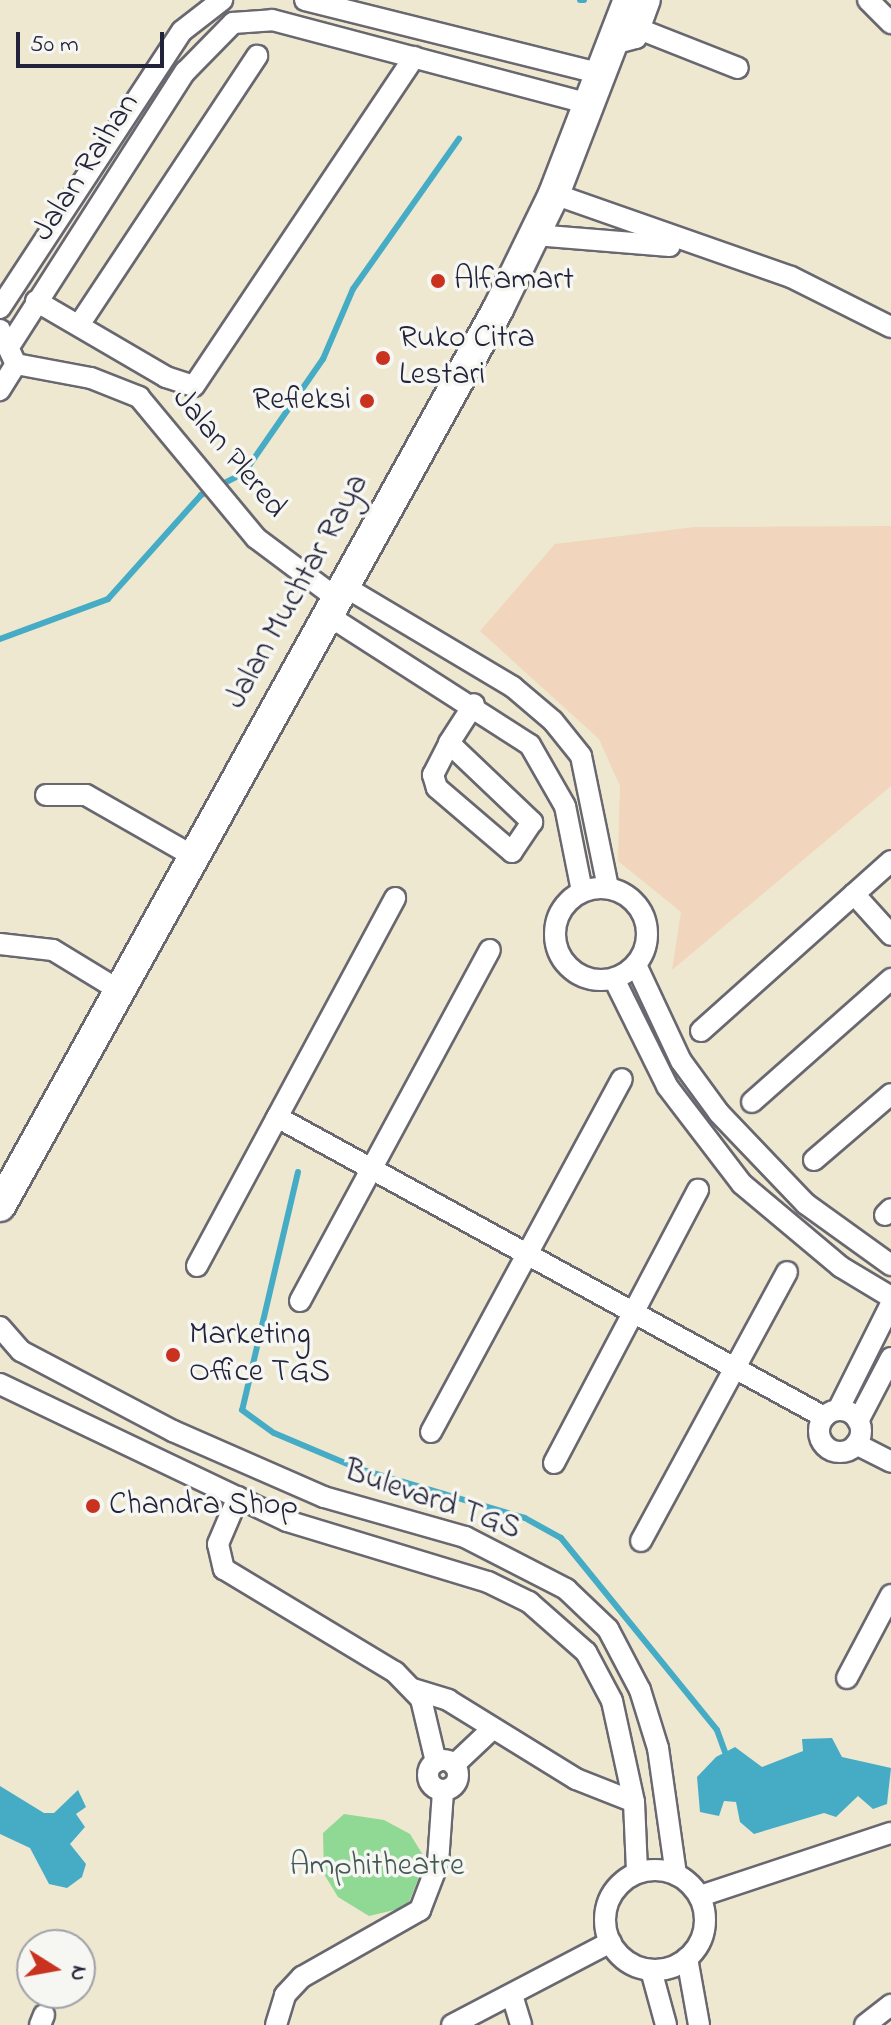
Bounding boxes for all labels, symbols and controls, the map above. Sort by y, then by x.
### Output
scale bar [20,16,168,66]
text: 50 m [30,28,79,63]
street label: Jalan Raihan [25,87,149,249]
place label: Alfamart [454,262,574,300]
marker: Alfamart [429,272,447,290]
place label: Ruko Citra Lestari [399,321,535,396]
marker: Ruko Citra Lestari [374,349,392,367]
street label: Jalan Plered [163,381,293,527]
place label: Refleksi [252,382,351,420]
marker: Refleksi [358,392,376,410]
street label: Jalan Muchtar Raya [218,468,378,716]
place label: Marketing Office TGS [189,1318,330,1393]
marker: Marketing Office TGS [164,1346,182,1364]
street label: Bulevard TGS [339,1453,525,1549]
place label: Chandra Shop [109,1487,298,1525]
marker: Chandra Shop [84,1497,102,1515]
park label: Amphitheatre [290,1848,464,1886]
north arrow [16,1929,96,2009]
text: N [60,1963,95,1984]

